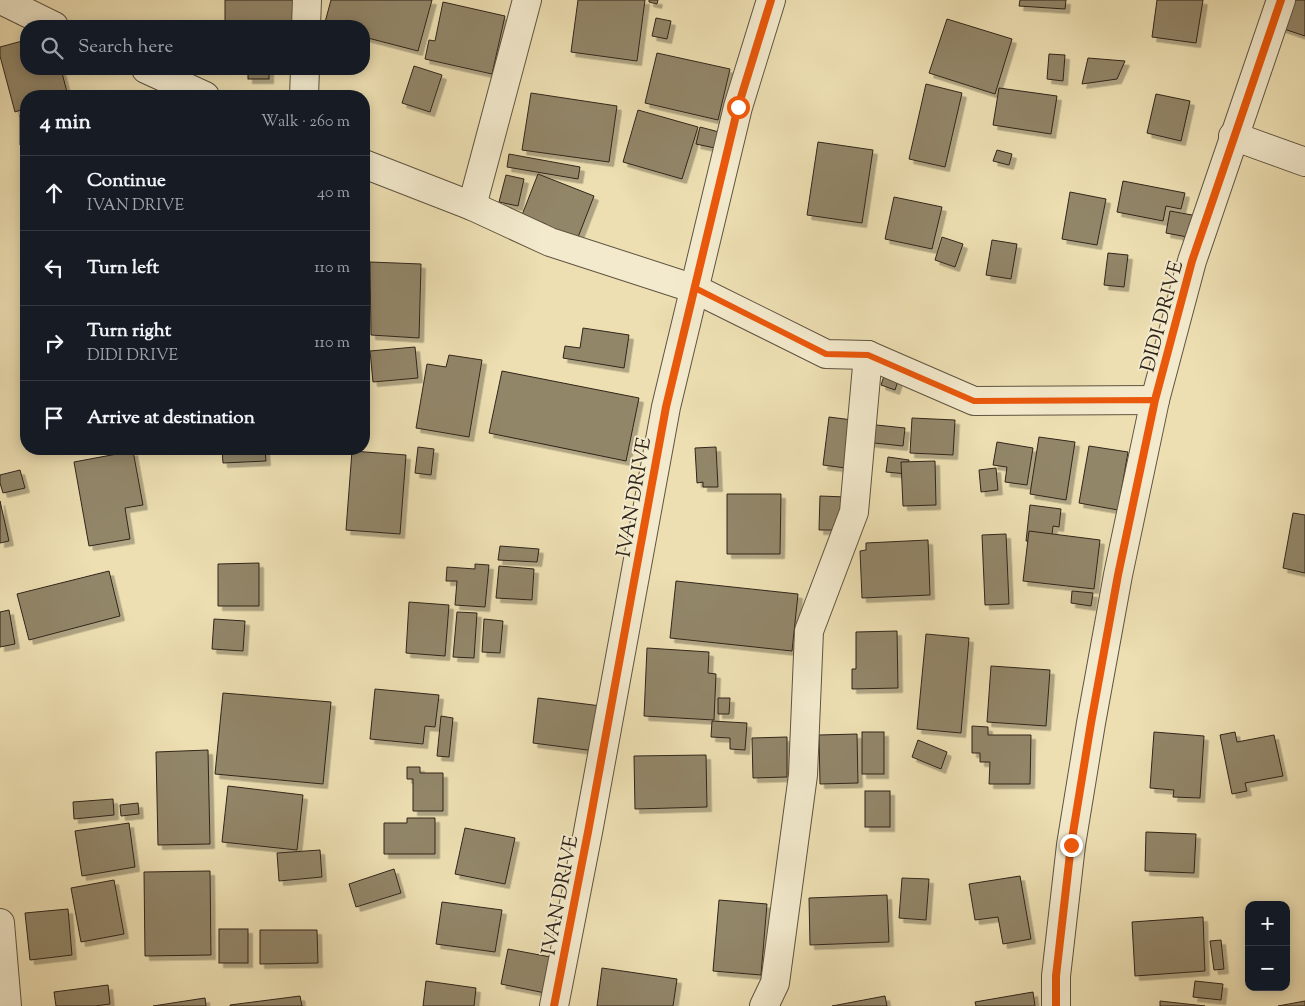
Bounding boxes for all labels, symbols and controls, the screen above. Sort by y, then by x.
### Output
search box [20,20,370,75]
icon: search [38,34,66,62]
text: Search here [78,34,173,61]
route start [727,96,750,119]
text: 4 min [40,108,91,138]
text: Walk · 260 m [261,111,350,134]
text: Continue [87,168,166,195]
icon: ahead [40,179,68,207]
text: 40 m [317,182,350,205]
text: IVAN DRIVE [87,195,184,218]
icon: left [40,254,68,282]
text: Turn left [87,255,159,282]
text: 110 m [314,257,350,280]
street label: DIDI DRIVE [1135,258,1192,375]
text: Turn right [87,318,171,345]
icon: right [40,329,68,357]
text: 110 m [314,332,350,355]
text: DIDI DRIVE [87,345,178,368]
icon: arrive [40,404,68,432]
text: Arrive at destination [87,405,255,432]
street label: IVAN DRIVE [611,435,660,560]
street label: IVAN DRIVE [536,833,587,958]
route end [1060,834,1083,857]
map controls [1245,901,1290,991]
button: + [1245,901,1290,946]
button: − [1245,946,1290,991]

